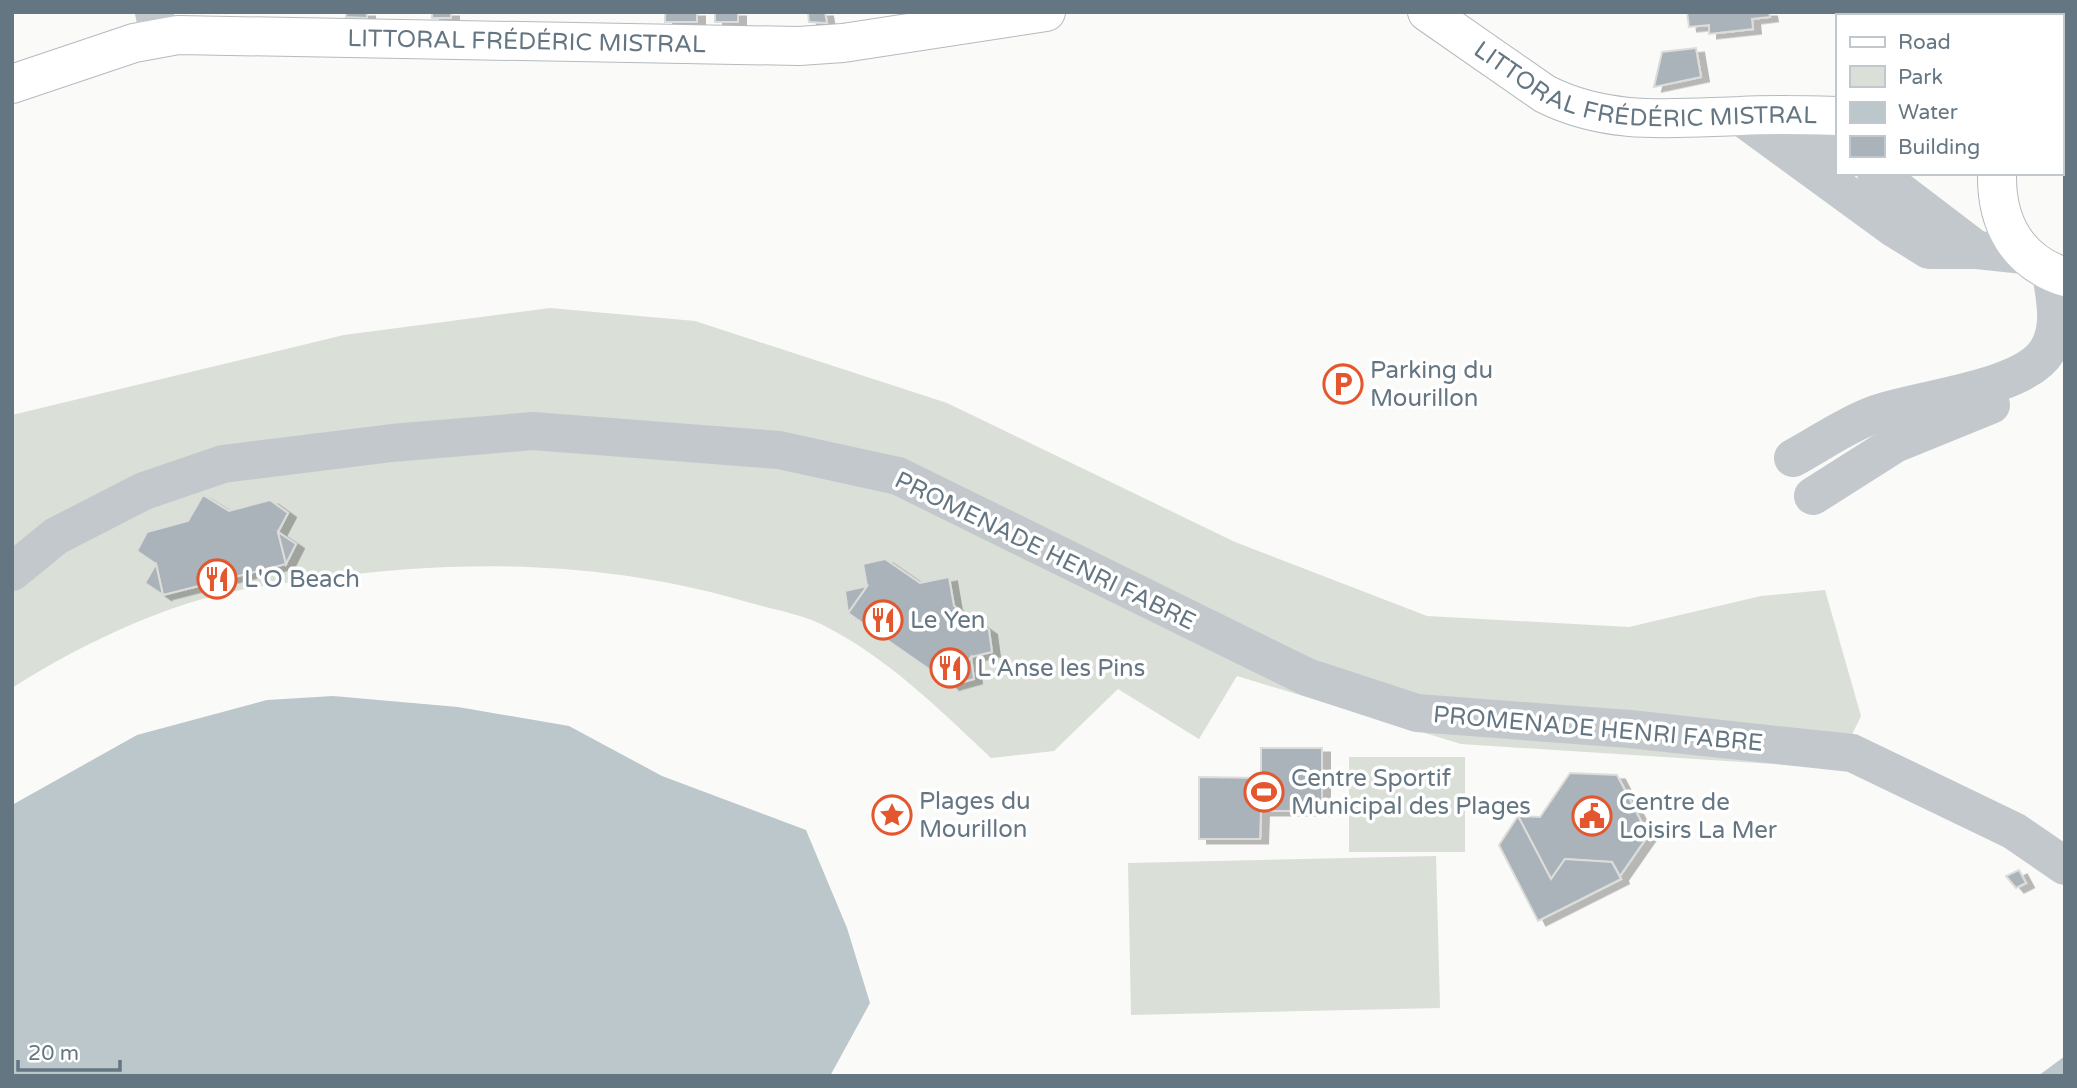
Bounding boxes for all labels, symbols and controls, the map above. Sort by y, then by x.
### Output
legend [1836,14,2063,175]
street label: LITTORAL FRÉDÉRIC MISTRAL [347,24,706,59]
text: Road [1898,30,1951,55]
street label: LITTORAL FRÉDÉRIC MISTRAL [1469,35,1817,133]
text: Park [1898,65,1943,90]
text: Water [1898,100,1958,125]
text: Building [1898,135,1980,160]
place label: Parking du Mourillon [1370,356,1493,413]
parking icon: Parking du Mourillon [1322,363,1364,405]
street label: PROMENADE HENRI FABRE [890,465,1200,637]
restaurant icon: L'O Beach [196,558,238,600]
place label: L'O Beach [244,565,360,594]
restaurant icon: Le Yen [862,599,904,641]
place label: Le Yen [910,606,985,635]
restaurant icon: L'Anse les Pins [929,647,971,689]
place label: L'Anse les Pins [977,654,1145,683]
street label: PROMENADE HENRI FABRE [1432,700,1764,758]
place label: Centre Sportif Municipal des Plages [1291,764,1531,821]
sports icon: Centre Sportif Municipal des Plages [1243,771,1285,813]
place label: Plages du Mourillon [919,787,1031,844]
place label: Centre de Loisirs La Mer [1619,788,1778,845]
place icon: Plages du Mourillon [871,794,913,836]
public building icon: Centre de Loisirs La Mer [1571,795,1613,837]
scale bar [18,1028,119,1072]
text: 20 m [28,1041,79,1066]

